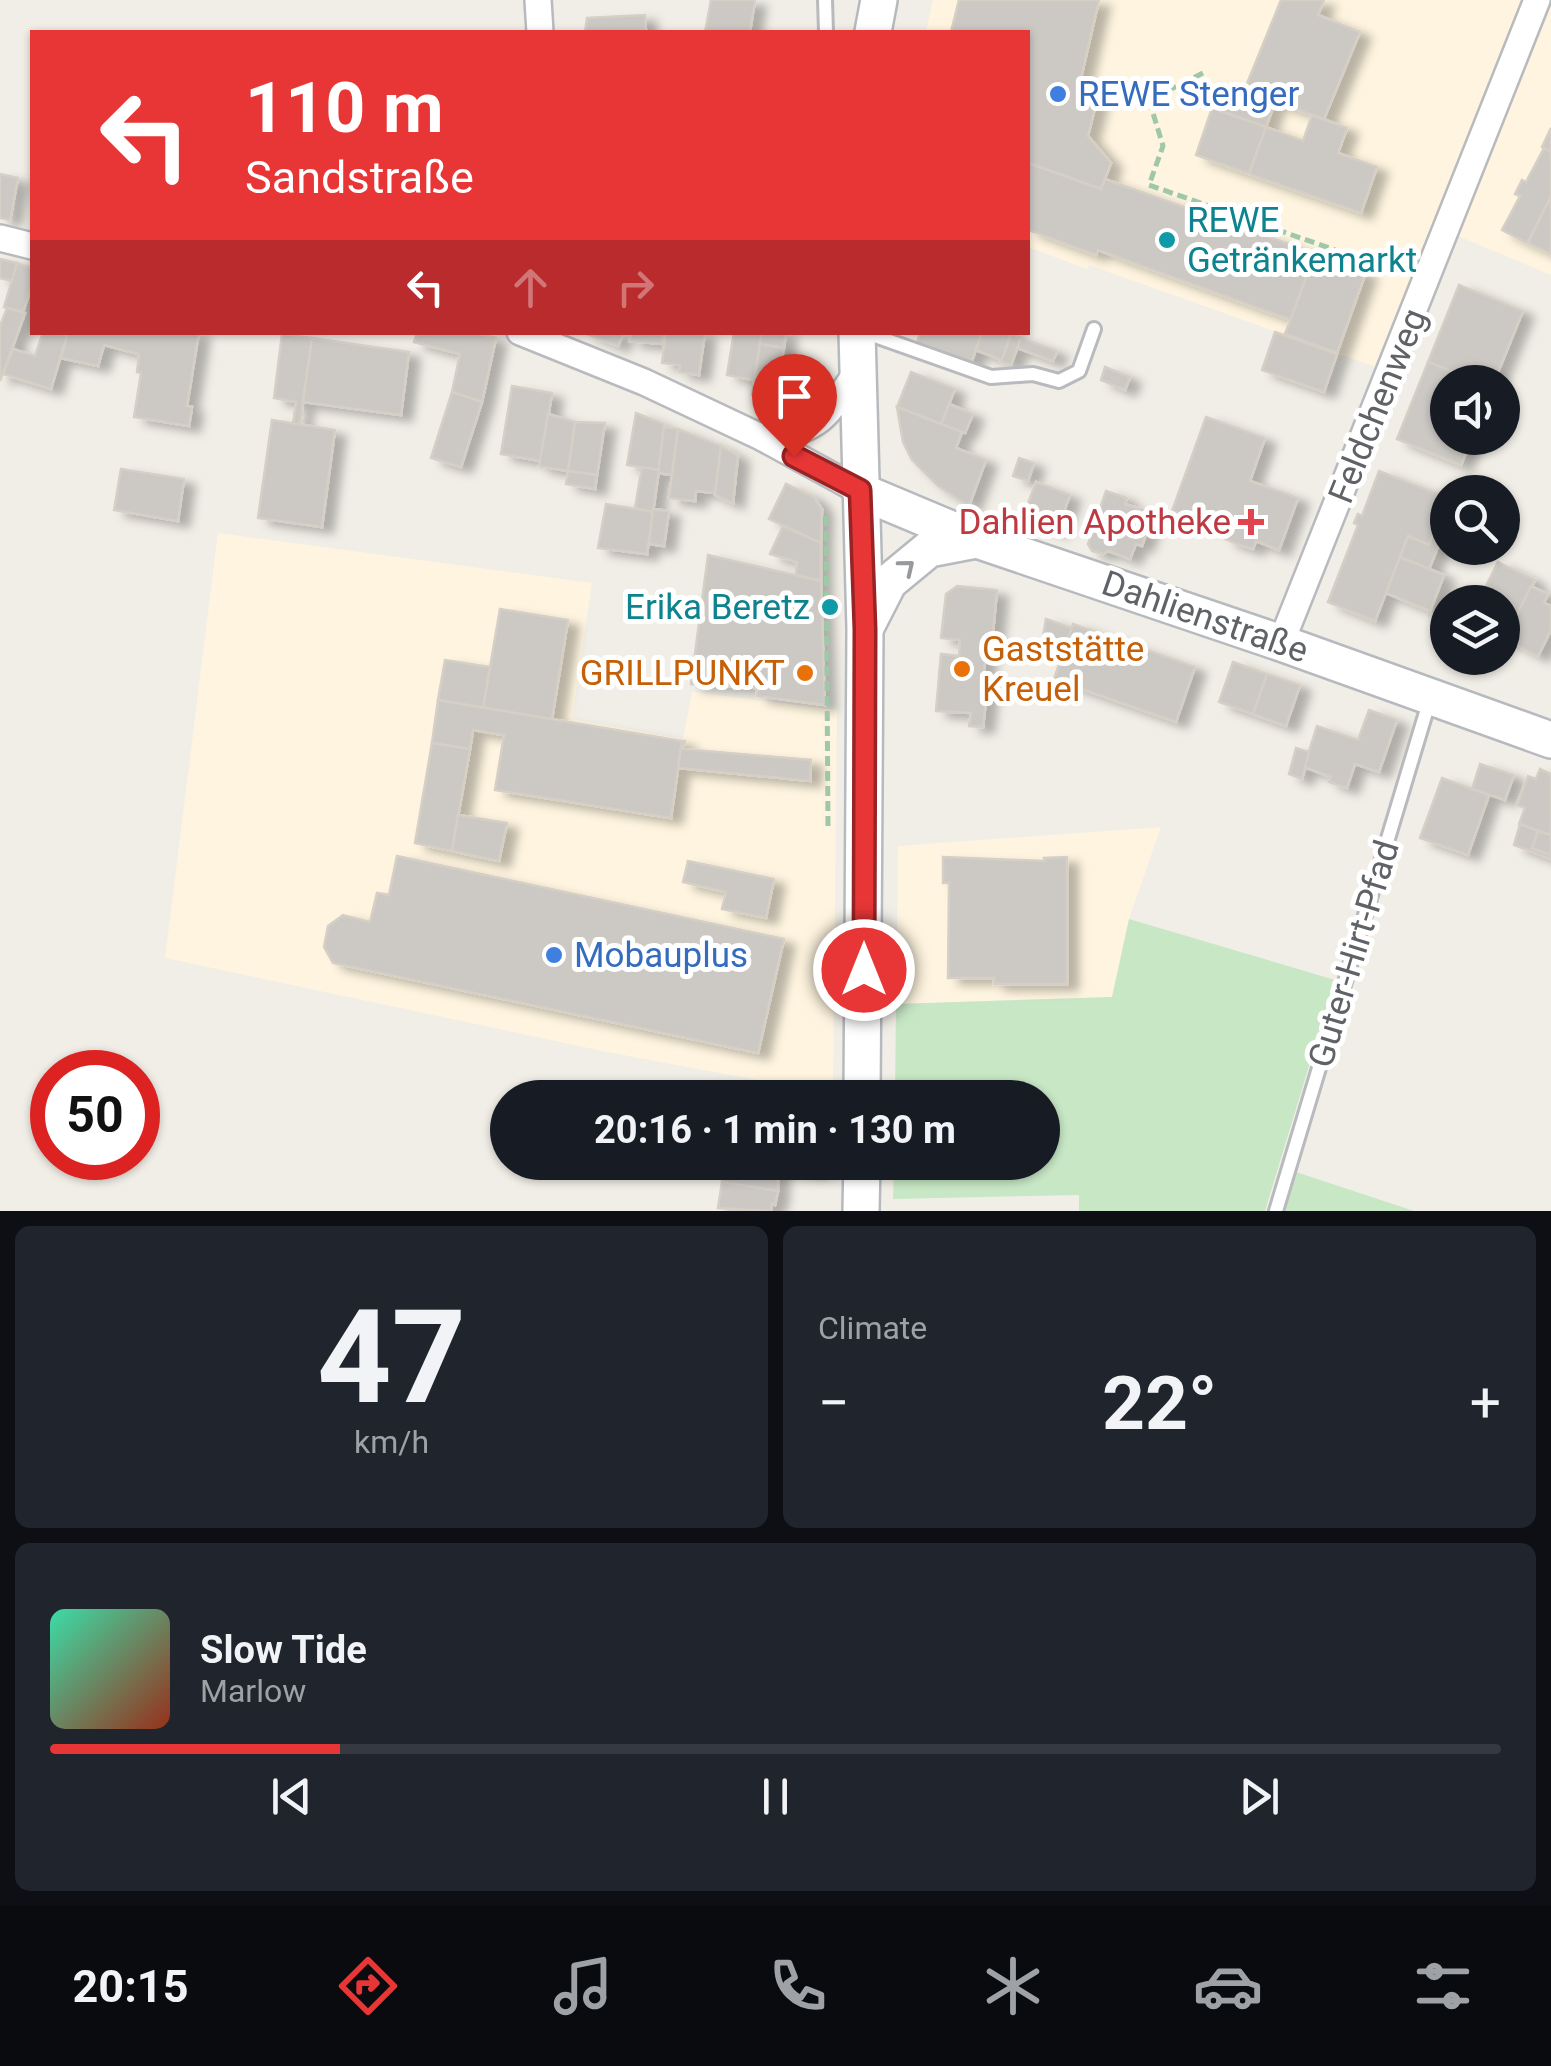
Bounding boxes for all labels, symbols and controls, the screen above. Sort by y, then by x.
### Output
text: 110 m [245,67,444,149]
icon: left [80,70,210,200]
place label: REWE Stenger [1078,74,1299,115]
marker: REWE Stenger [1047,83,1069,105]
text: Sandstraße [245,151,474,204]
place label: REWE Getränkemarkt [1187,200,1417,281]
marker: REWE Getränkemarkt [1156,229,1178,251]
icon: left [398,260,453,315]
icon: ahead [503,260,558,315]
icon: right [608,260,663,315]
street label: Feldchenweg [1320,303,1436,509]
pin [752,354,837,457]
map controls [1430,365,1520,675]
button: sound [1430,365,1520,455]
icon: arrive [767,369,822,424]
button: search [1430,475,1520,565]
place label: Dahlien Apotheke [958,502,1231,543]
marker: Dahlien Apotheke [1240,511,1262,533]
one-way arrow [896,561,914,579]
street label: Dahlienstraße [1097,563,1313,671]
button: layers [1430,585,1520,675]
place label: Erika Beretz [625,587,810,628]
marker: Erika Beretz [819,596,841,618]
place label: Gaststätte Kreuel [982,629,1144,710]
place label: GRILLPUNKT [580,653,785,694]
marker: Gaststätte Kreuel [951,658,973,680]
marker: GRILLPUNKT [794,662,816,684]
street label: Guter-Hirt-Pfad [1300,836,1408,1072]
position arrow [812,918,916,1022]
place label: Mobauplus [574,935,748,976]
marker: Mobauplus [543,944,565,966]
speed limit sign: 50 [30,1050,160,1180]
text: 20:16 · 1 min · 130 m [594,1108,956,1152]
text: 47 [317,1281,466,1434]
text: Climate [818,1309,927,1347]
text: 22° [1102,1359,1217,1447]
text: − [818,1371,849,1435]
text: + [1470,1371,1501,1435]
text: km/h [354,1423,429,1461]
text: Slow Tide [200,1628,367,1672]
text: Marlow [200,1672,306,1710]
icon: previous [264,1769,319,1824]
icon: pause [748,1769,803,1824]
icon: next [1232,1769,1287,1824]
icon: directions [333,1951,403,2021]
icon: music [548,1951,618,2021]
icon: phone [763,1951,833,2021]
icon: climate [978,1951,1048,2021]
icon: car [1193,1951,1263,2021]
icon: filters [1408,1951,1478,2021]
text: 20:15 [73,1960,188,2013]

